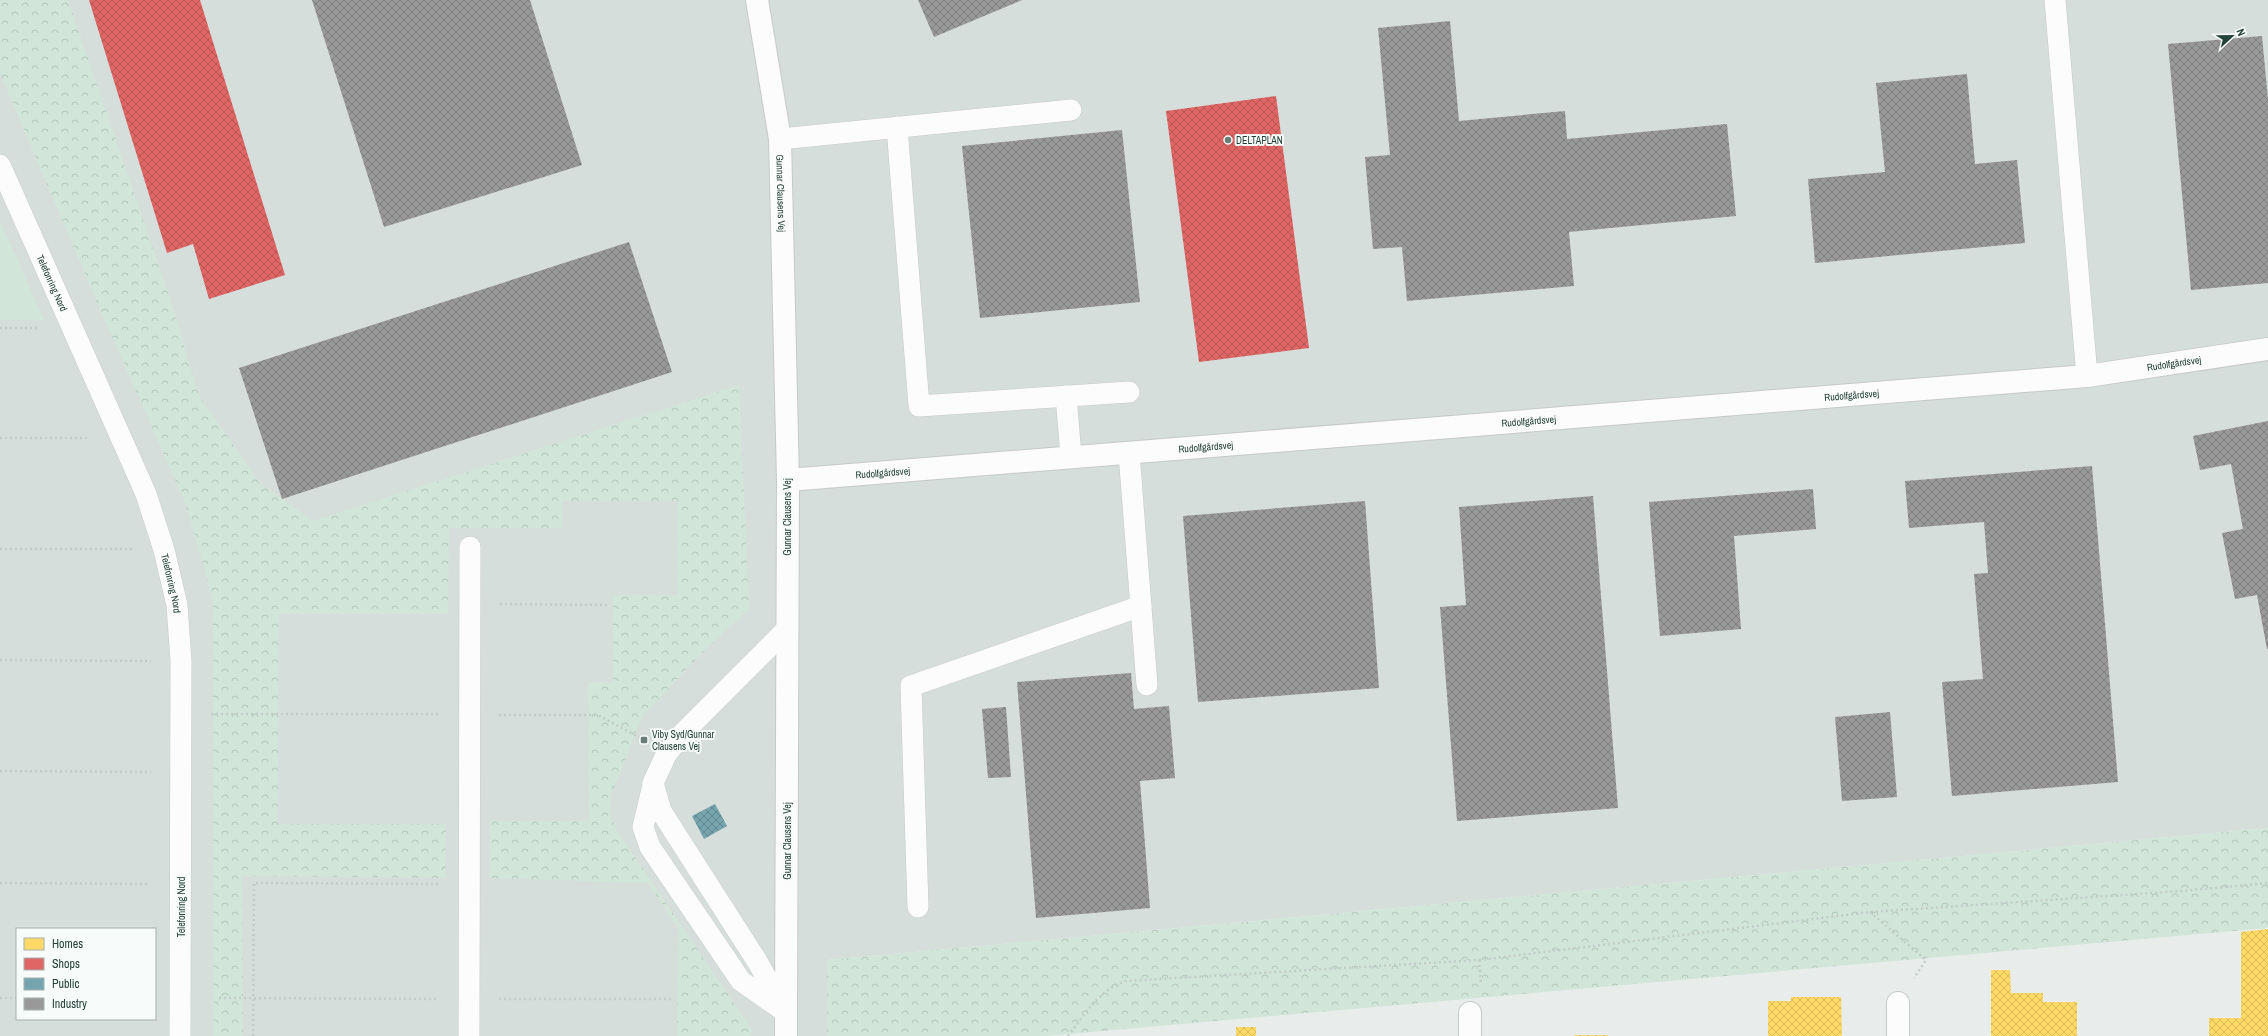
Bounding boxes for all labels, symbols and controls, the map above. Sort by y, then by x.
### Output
north arrow [2212,16,2252,56]
text: N [2234,27,2249,38]
place label: DELTAPLAN [1236,134,1283,147]
marker: DELTAPLAN [1223,135,1233,145]
street label: Gunnar Clausens Vej [774,154,789,232]
street label: Telefonring Nord [34,253,71,313]
street label: Rudolfgårdsvej [2146,353,2202,374]
street label: Rudolfgårdsvej [1824,386,1880,404]
street label: Rudolfgårdsvej [1501,412,1557,429]
street label: Rudolfgårdsvej [1178,438,1234,455]
street label: Rudolfgårdsvej [855,464,911,481]
street label: Gunnar Clausens Vej [781,478,794,556]
street label: Telefonring Nord [159,552,184,614]
place label: Viby Syd/Gunnar Clausens Vej [652,728,715,753]
marker: Viby Syd/Gunnar Clausens Vej [639,735,649,745]
street label: Gunnar Clausens Vej [781,802,794,880]
street label: Telefonring Nord [175,877,188,937]
legend [16,928,156,1020]
text: Homes [52,936,83,952]
text: Shops [52,956,80,972]
text: Public [52,976,79,992]
text: Industry [52,996,87,1012]

